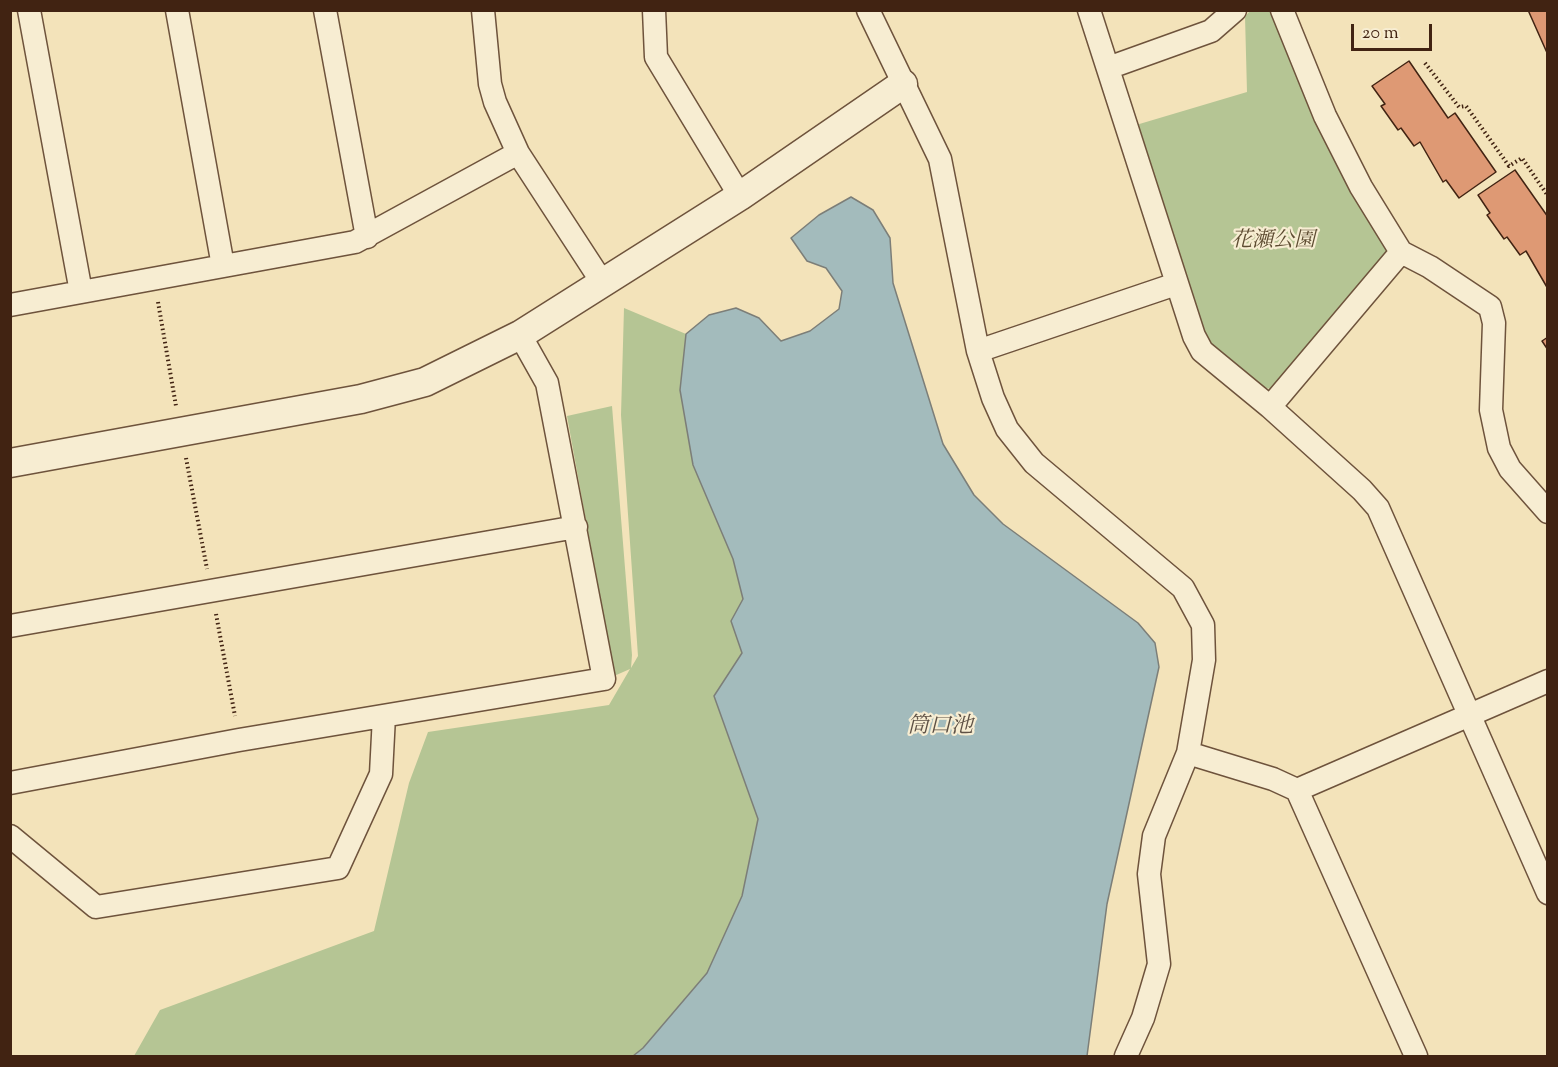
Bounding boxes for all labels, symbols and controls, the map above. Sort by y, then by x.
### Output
scale bar [1354,12,1435,50]
text: 20 m [1362,21,1399,47]
park label: 花瀬公園 [1231,229,1315,255]
water label: 筒口池 [907,715,973,741]

